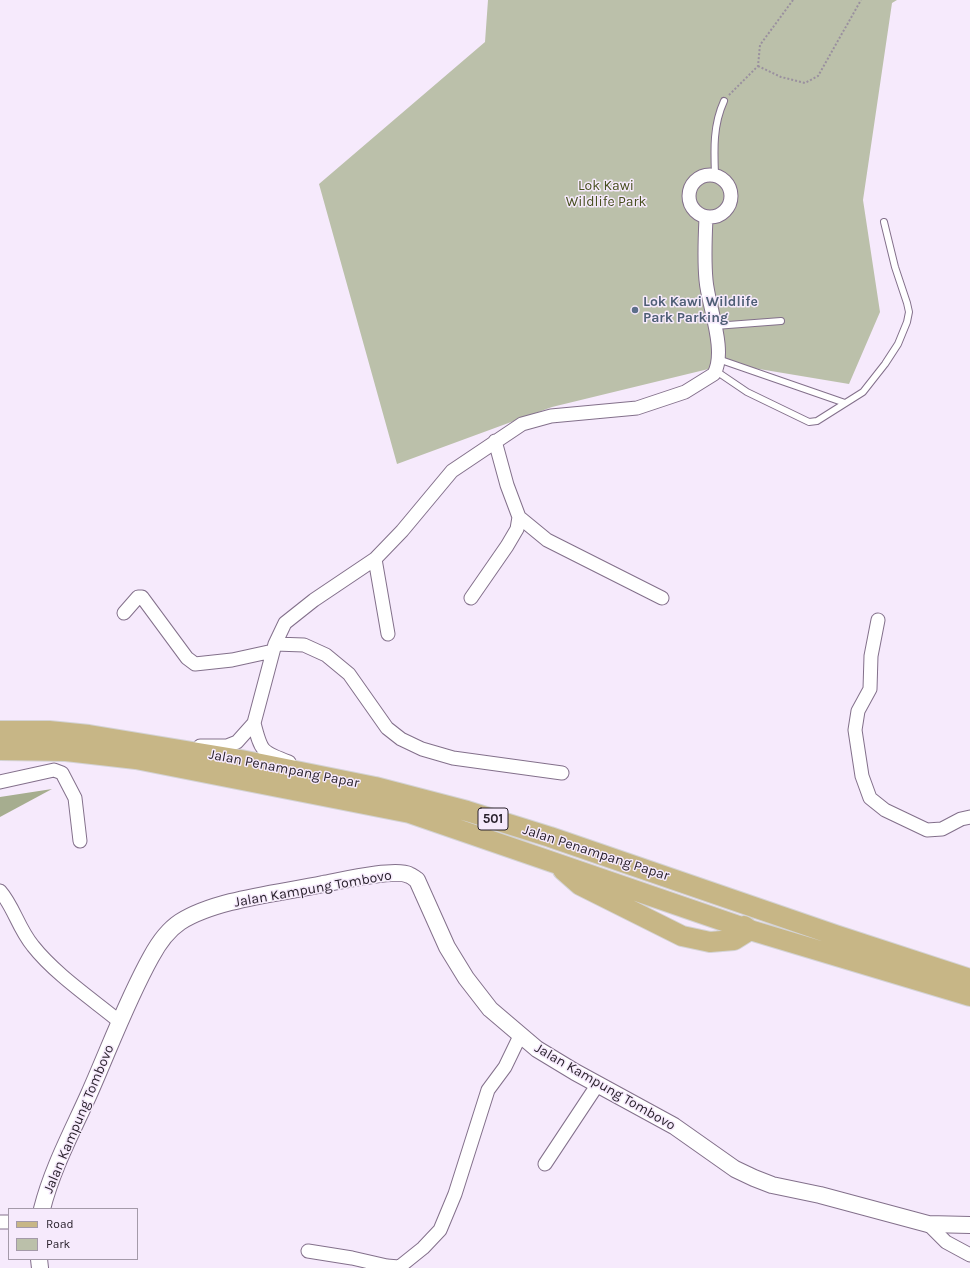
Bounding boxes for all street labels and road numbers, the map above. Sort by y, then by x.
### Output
street label: Jalan Penampang Papar [207,746,361,792]
road number: 501 [478,808,508,830]
street label: Jalan Penampang Papar [521,821,671,885]
street label: Jalan Kampung Tombovo [233,867,393,911]
street label: Jalan Kampung Tombovo [532,1040,678,1134]
street label: Jalan Kampung Tombovo [40,1042,118,1196]

